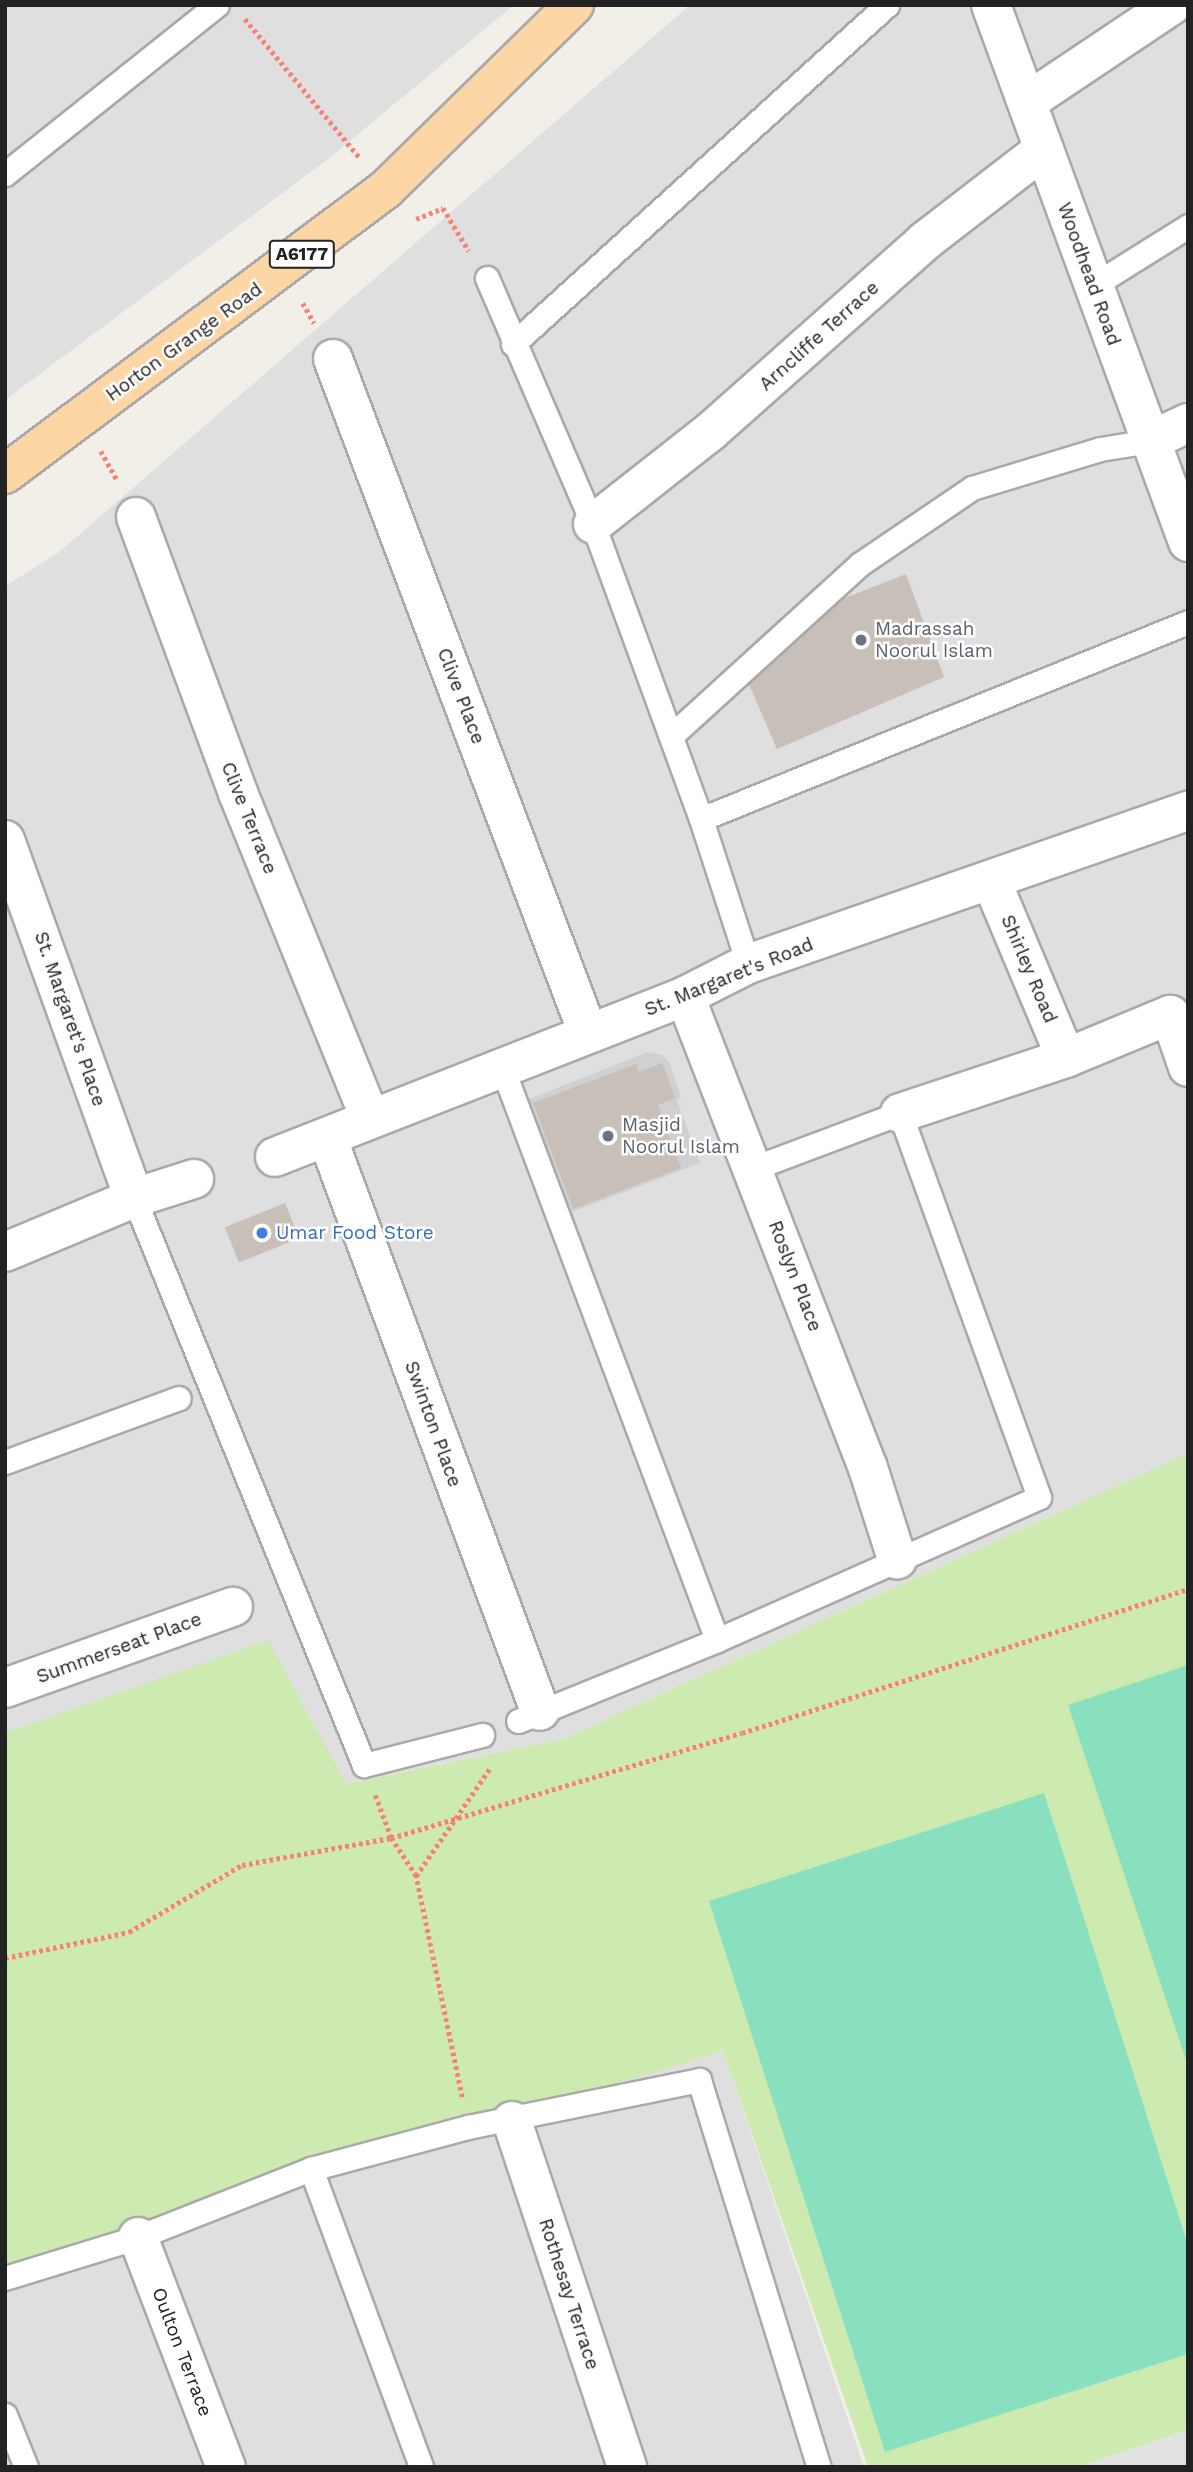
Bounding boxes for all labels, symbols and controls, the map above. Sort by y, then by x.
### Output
street label: Woodhead Road [1053,199,1125,349]
road number: A6177 [269,240,335,268]
street label: Arncliffe Terrace [754,276,884,396]
street label: Horton Grange Road [101,278,267,406]
place label: Madrassah Noorul Islam [875,618,994,662]
marker: Madrassah Noorul Islam [853,632,869,648]
street label: Clive Place [432,645,490,747]
street label: Clive Terrace [216,758,282,878]
street label: Shirley Road [996,911,1062,1027]
street label: St. Margaret's Place [29,929,111,1109]
street label: St. Margaret's Road [641,933,817,1021]
place label: Masjid Noorul Islam [622,1114,741,1158]
marker: Masjid Noorul Islam [600,1128,616,1144]
street label: Roslyn Place [763,1217,827,1335]
place label: Umar Food Store [276,1222,434,1244]
marker: Umar Food Store [254,1225,270,1241]
street label: Swinton Place [400,1358,466,1490]
street label: Summerseat Place [33,1608,205,1688]
street label: Rothesay Terrace [534,2215,604,2373]
street label: Oulton Terrace [147,2284,217,2420]

